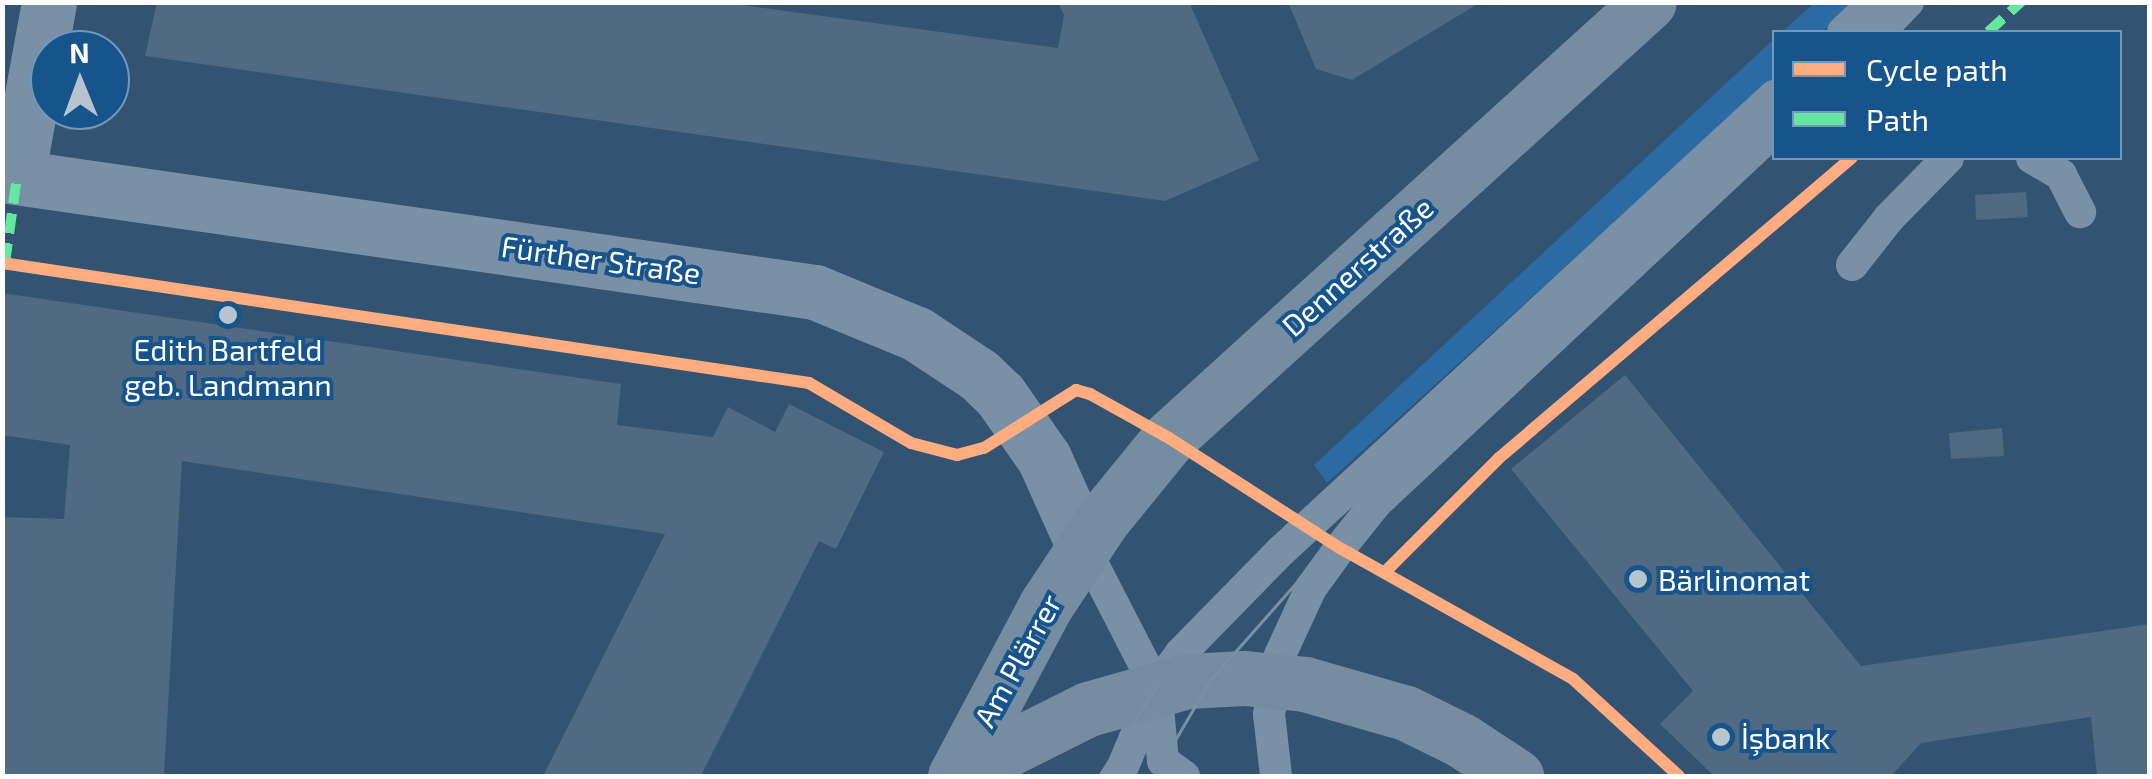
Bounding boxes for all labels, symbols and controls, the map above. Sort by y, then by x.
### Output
north arrow [30,30,130,130]
legend [1772,30,2122,160]
text: N [69,35,90,69]
text: Cycle path [1866,51,2008,87]
text: Path [1866,101,1929,137]
street label: Dennerstraße [1274,189,1440,343]
street label: Fürther Straße [499,227,703,291]
marker: Edith Bartfeld geb. Landmann [217,304,239,326]
place label: Edith Bartfeld geb. Landmann [124,331,332,402]
place label: Bärlinomat [1658,561,1810,597]
marker: Bärlinomat [1627,568,1649,590]
street label: Am Plärrer [966,587,1068,733]
place label: İşbank [1741,719,1830,755]
marker: İşbank [1710,726,1732,748]

